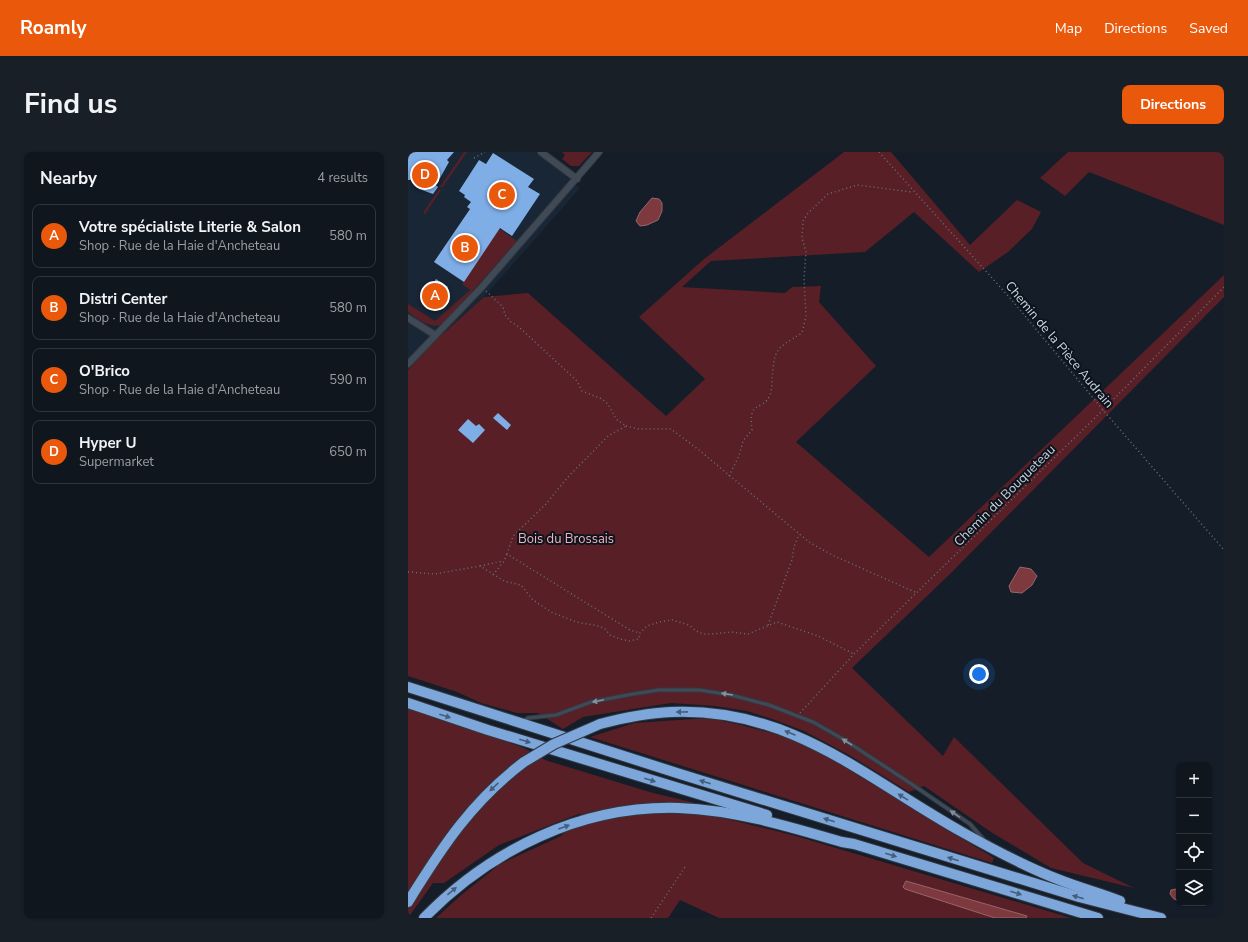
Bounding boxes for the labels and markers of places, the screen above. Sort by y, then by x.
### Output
pin: D [412,160,438,190]
pin: C [489,180,515,210]
pin: B [452,233,478,263]
pin: A [422,281,448,311]

